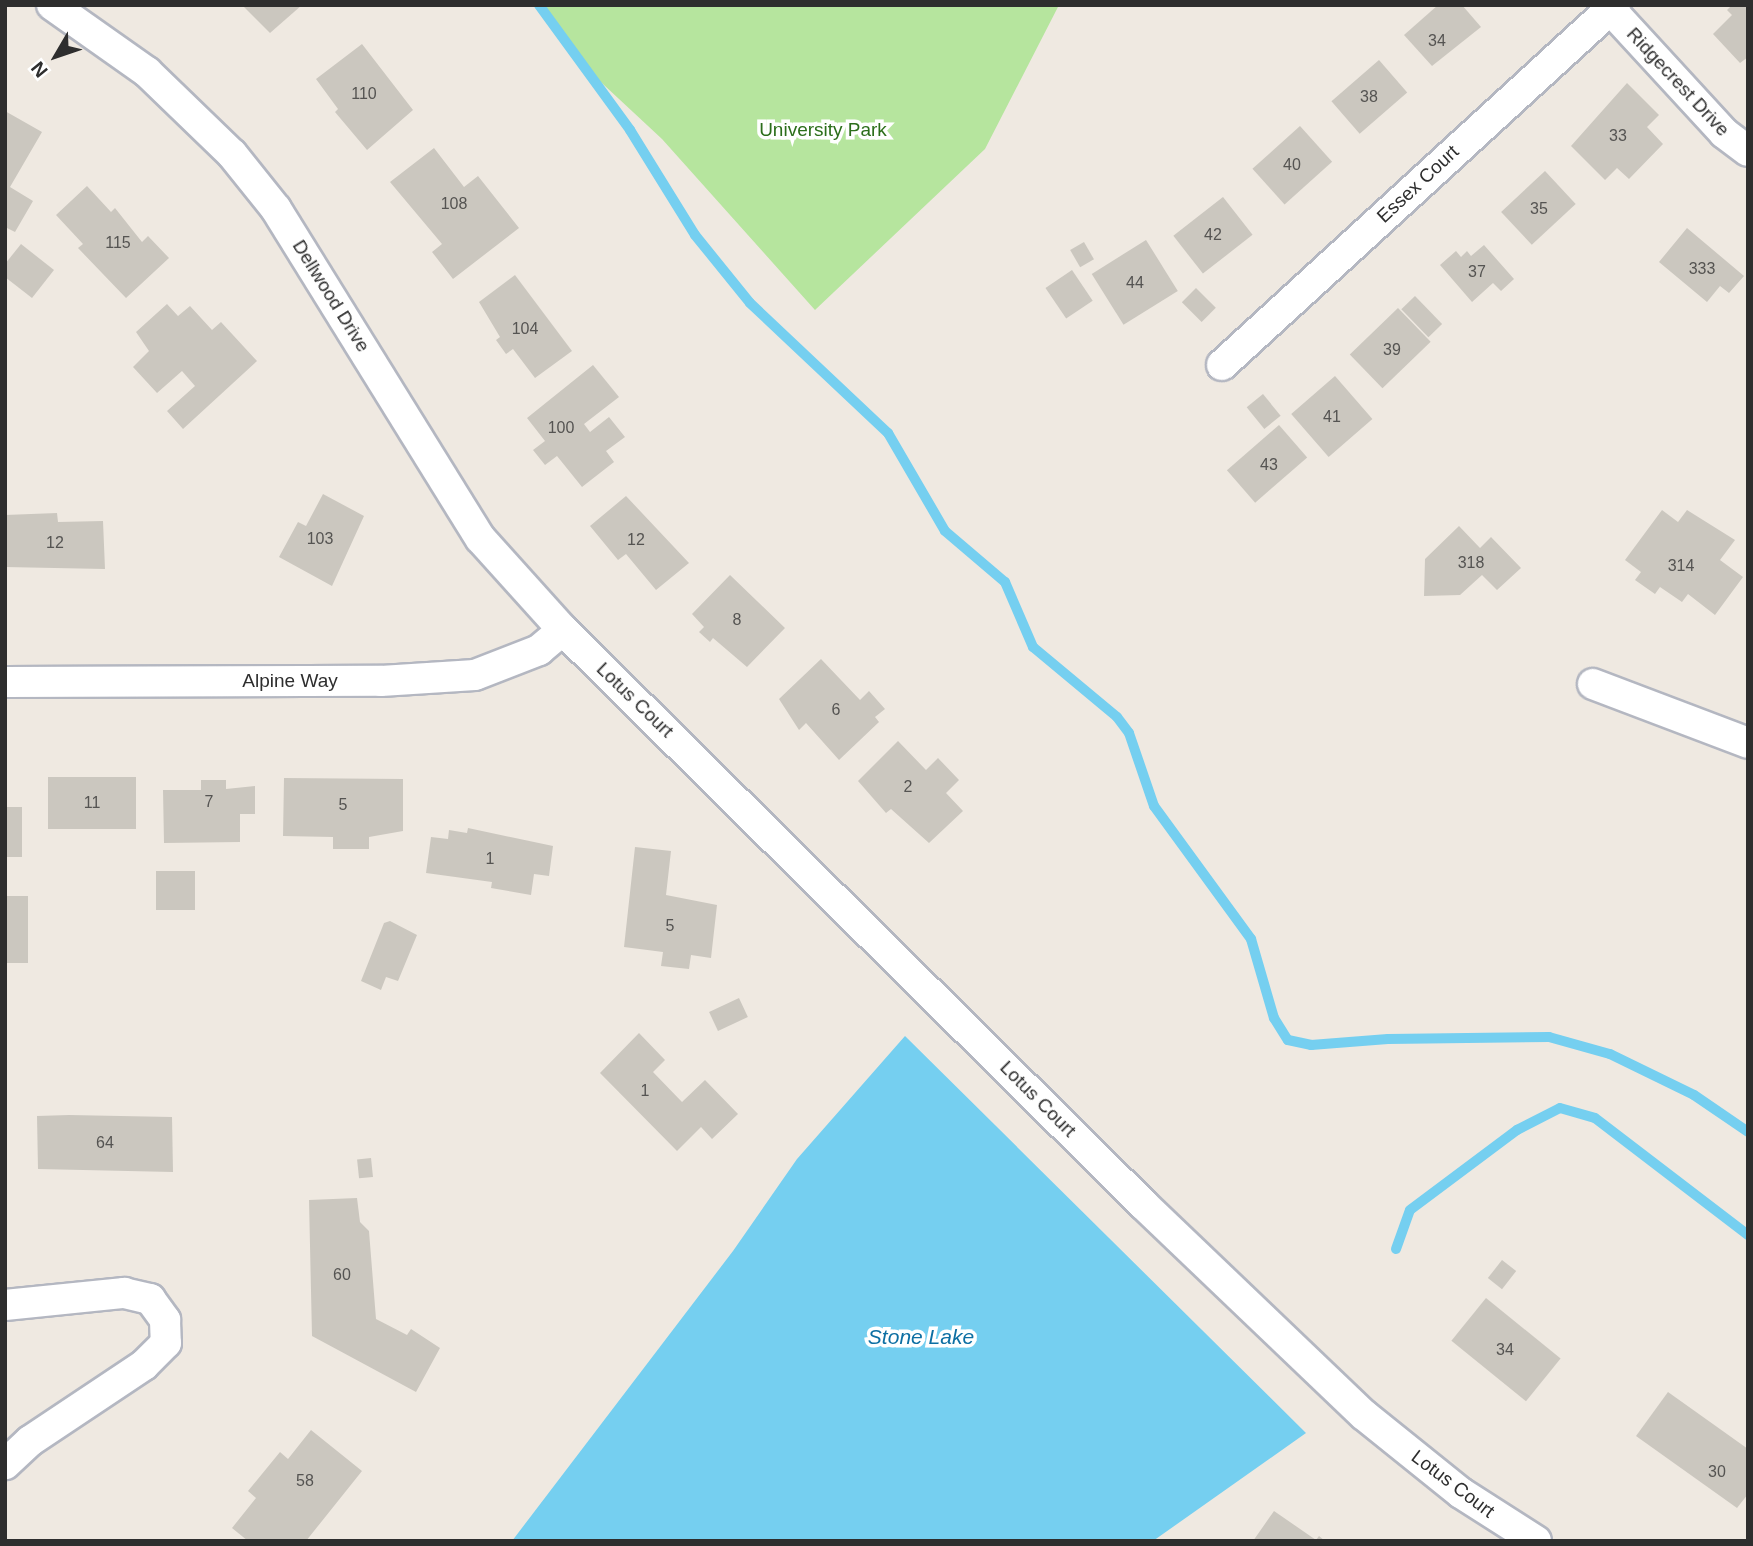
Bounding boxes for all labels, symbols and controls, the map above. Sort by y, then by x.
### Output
north arrow [21,21,91,91]
street label: Ridgecrest Drive [1622,23,1734,141]
house number: 34 [1428,31,1446,51]
text: N [27,58,52,81]
house number: 110 [351,84,377,104]
house number: 38 [1360,87,1378,107]
park label: University Park [759,119,887,141]
house number: 33 [1609,126,1627,146]
street label: Essex Court [1372,140,1464,228]
house number: 40 [1283,155,1301,175]
house number: 108 [441,194,467,214]
house number: 35 [1530,199,1548,219]
house number: 42 [1204,225,1222,245]
house number: 115 [105,233,131,253]
street label: Dellwood Drive [287,236,375,356]
house number: 333 [1689,259,1715,279]
house number: 37 [1468,262,1486,282]
house number: 44 [1126,273,1144,293]
house number: 104 [512,319,538,339]
house number: 39 [1383,340,1401,360]
house number: 41 [1323,407,1341,427]
house number: 100 [548,418,574,438]
house number: 43 [1260,455,1278,475]
house number: 103 [307,529,333,549]
house number: 12 [627,530,645,550]
house number: 12 [46,533,64,553]
house number: 318 [1458,553,1484,573]
house number: 314 [1668,556,1694,576]
house number: 8 [733,610,741,630]
street label: Lotus Court [592,658,678,742]
street label: Alpine Way [242,670,338,692]
house number: 6 [832,700,840,720]
house number: 2 [904,777,912,797]
house number: 7 [205,792,213,812]
house number: 11 [84,793,100,813]
house number: 5 [339,795,347,815]
house number: 1 [486,849,494,869]
house number: 5 [666,916,674,936]
street label: Lotus Court [995,1056,1081,1142]
house number: 1 [641,1081,649,1101]
house number: 64 [96,1133,114,1153]
house number: 60 [333,1265,351,1285]
water label: Stone Lake [868,1324,974,1350]
house number: 34 [1496,1340,1514,1360]
street label: Lotus Court [1407,1445,1499,1523]
house number: 30 [1708,1462,1726,1482]
house number: 58 [296,1471,314,1491]

